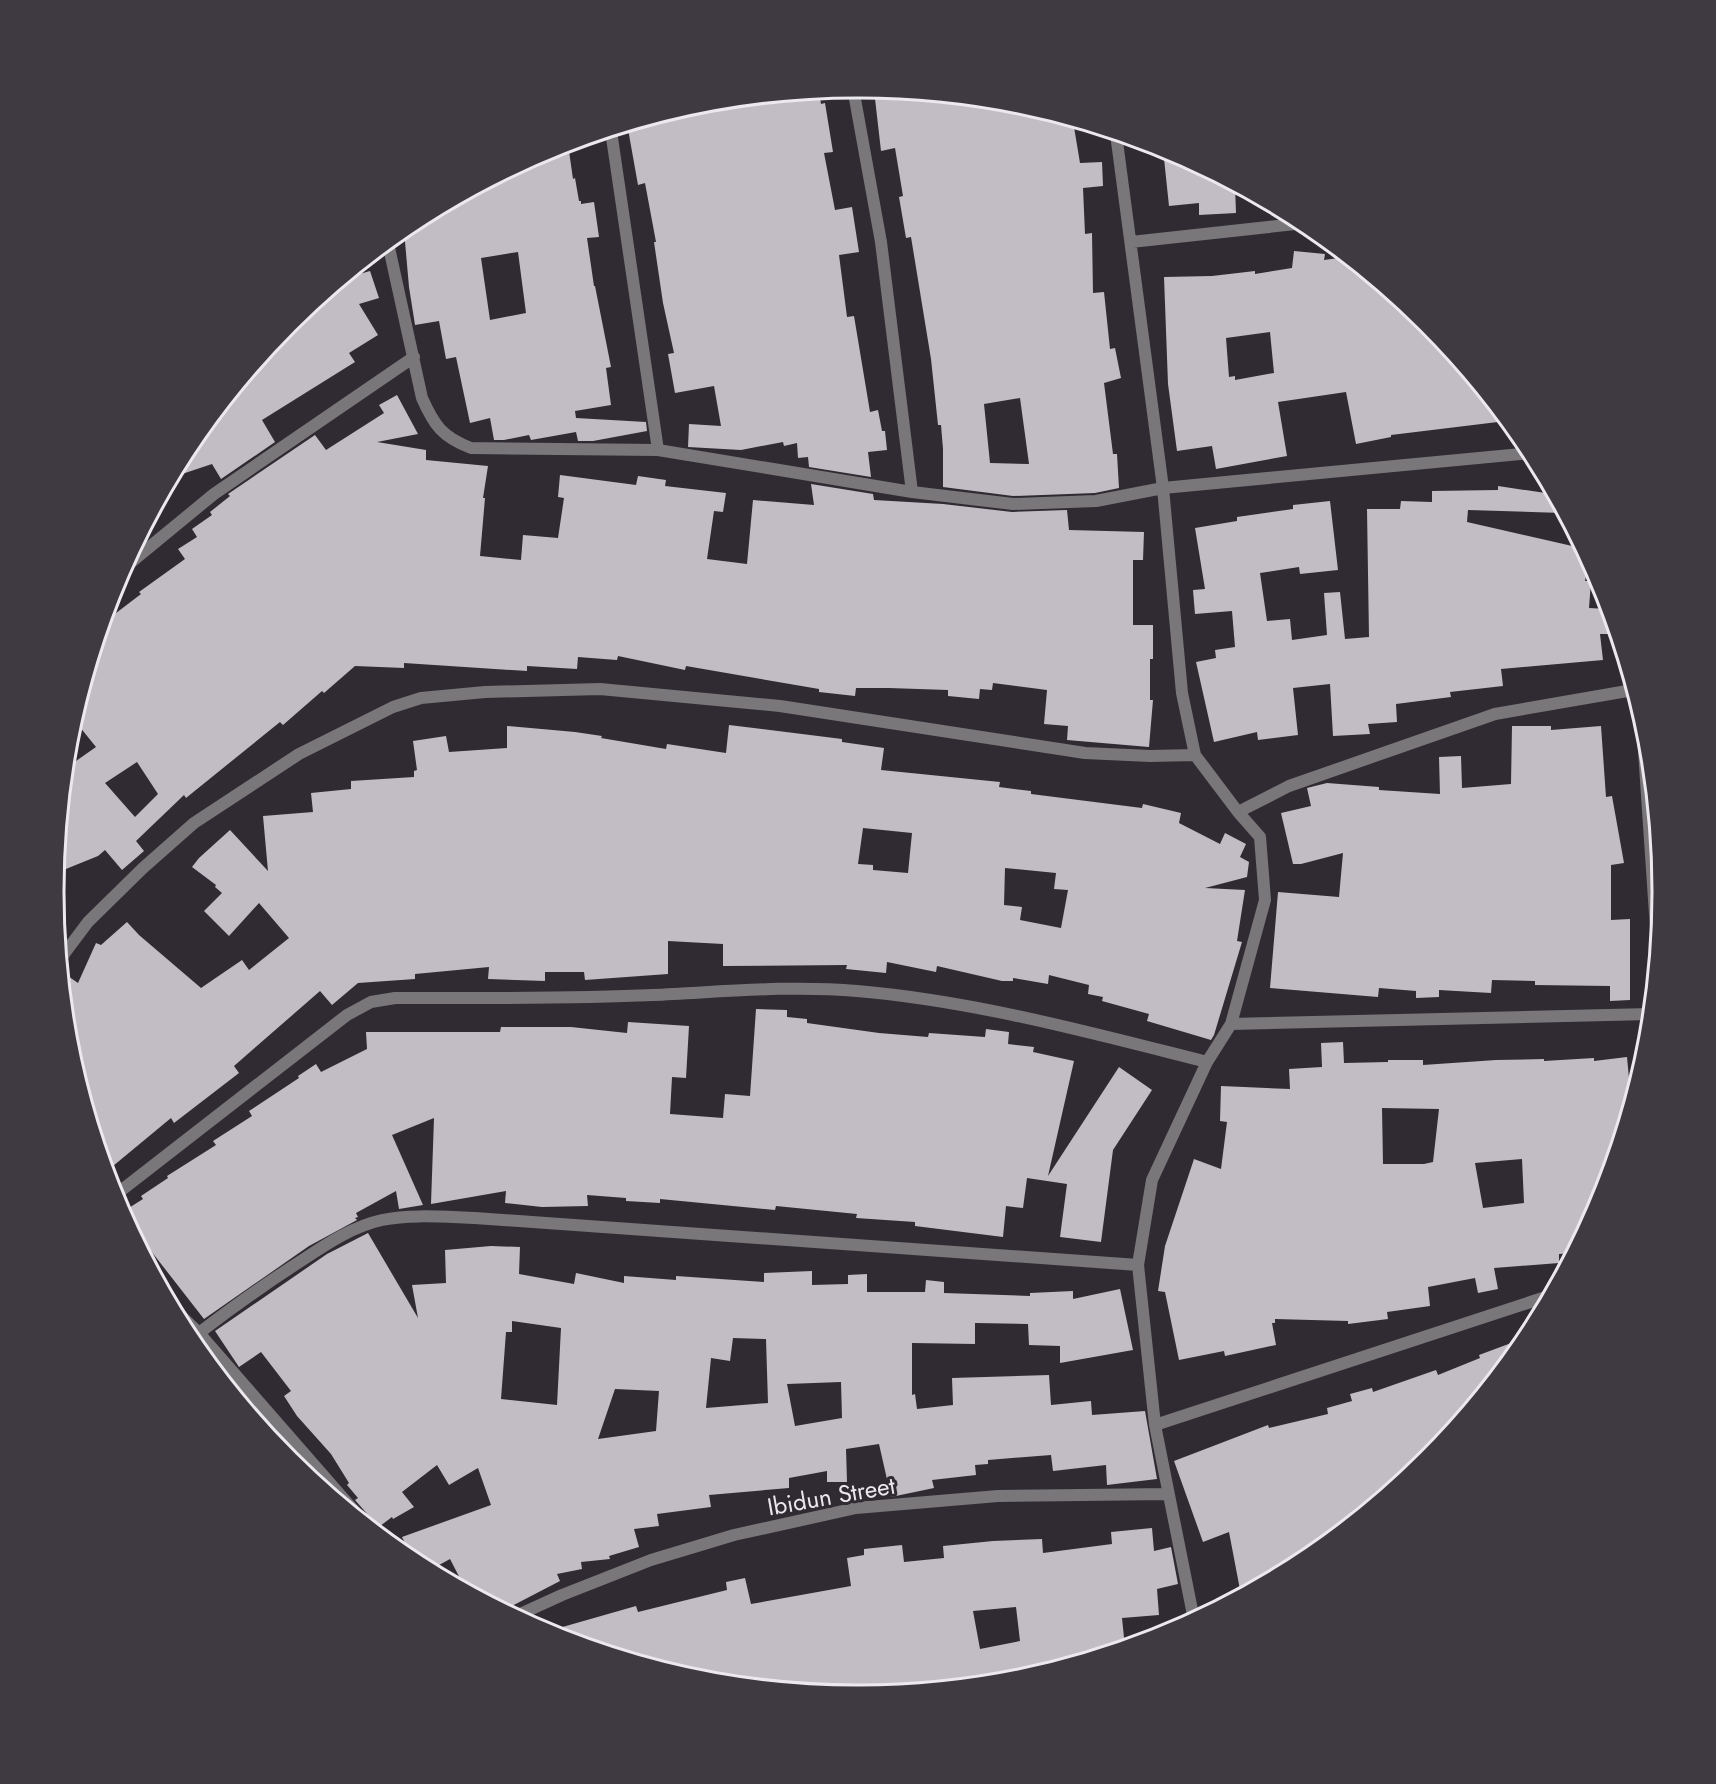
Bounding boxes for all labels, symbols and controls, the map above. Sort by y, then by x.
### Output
street label: Ibidun Street [764,1468,898,1524]

